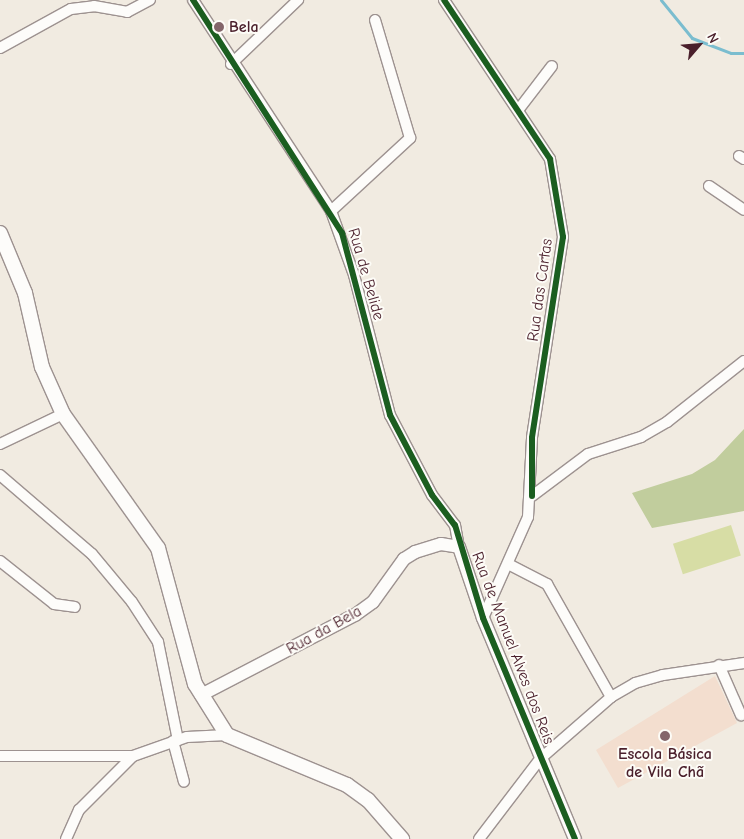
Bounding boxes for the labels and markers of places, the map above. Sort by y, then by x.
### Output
place label: Bela [229,17,259,37]
marker: Bela [213,21,225,33]
marker: Escola Básica de Vila Chã [659,730,671,742]
place label: Escola Básica de Vila Chã [618,744,712,782]

